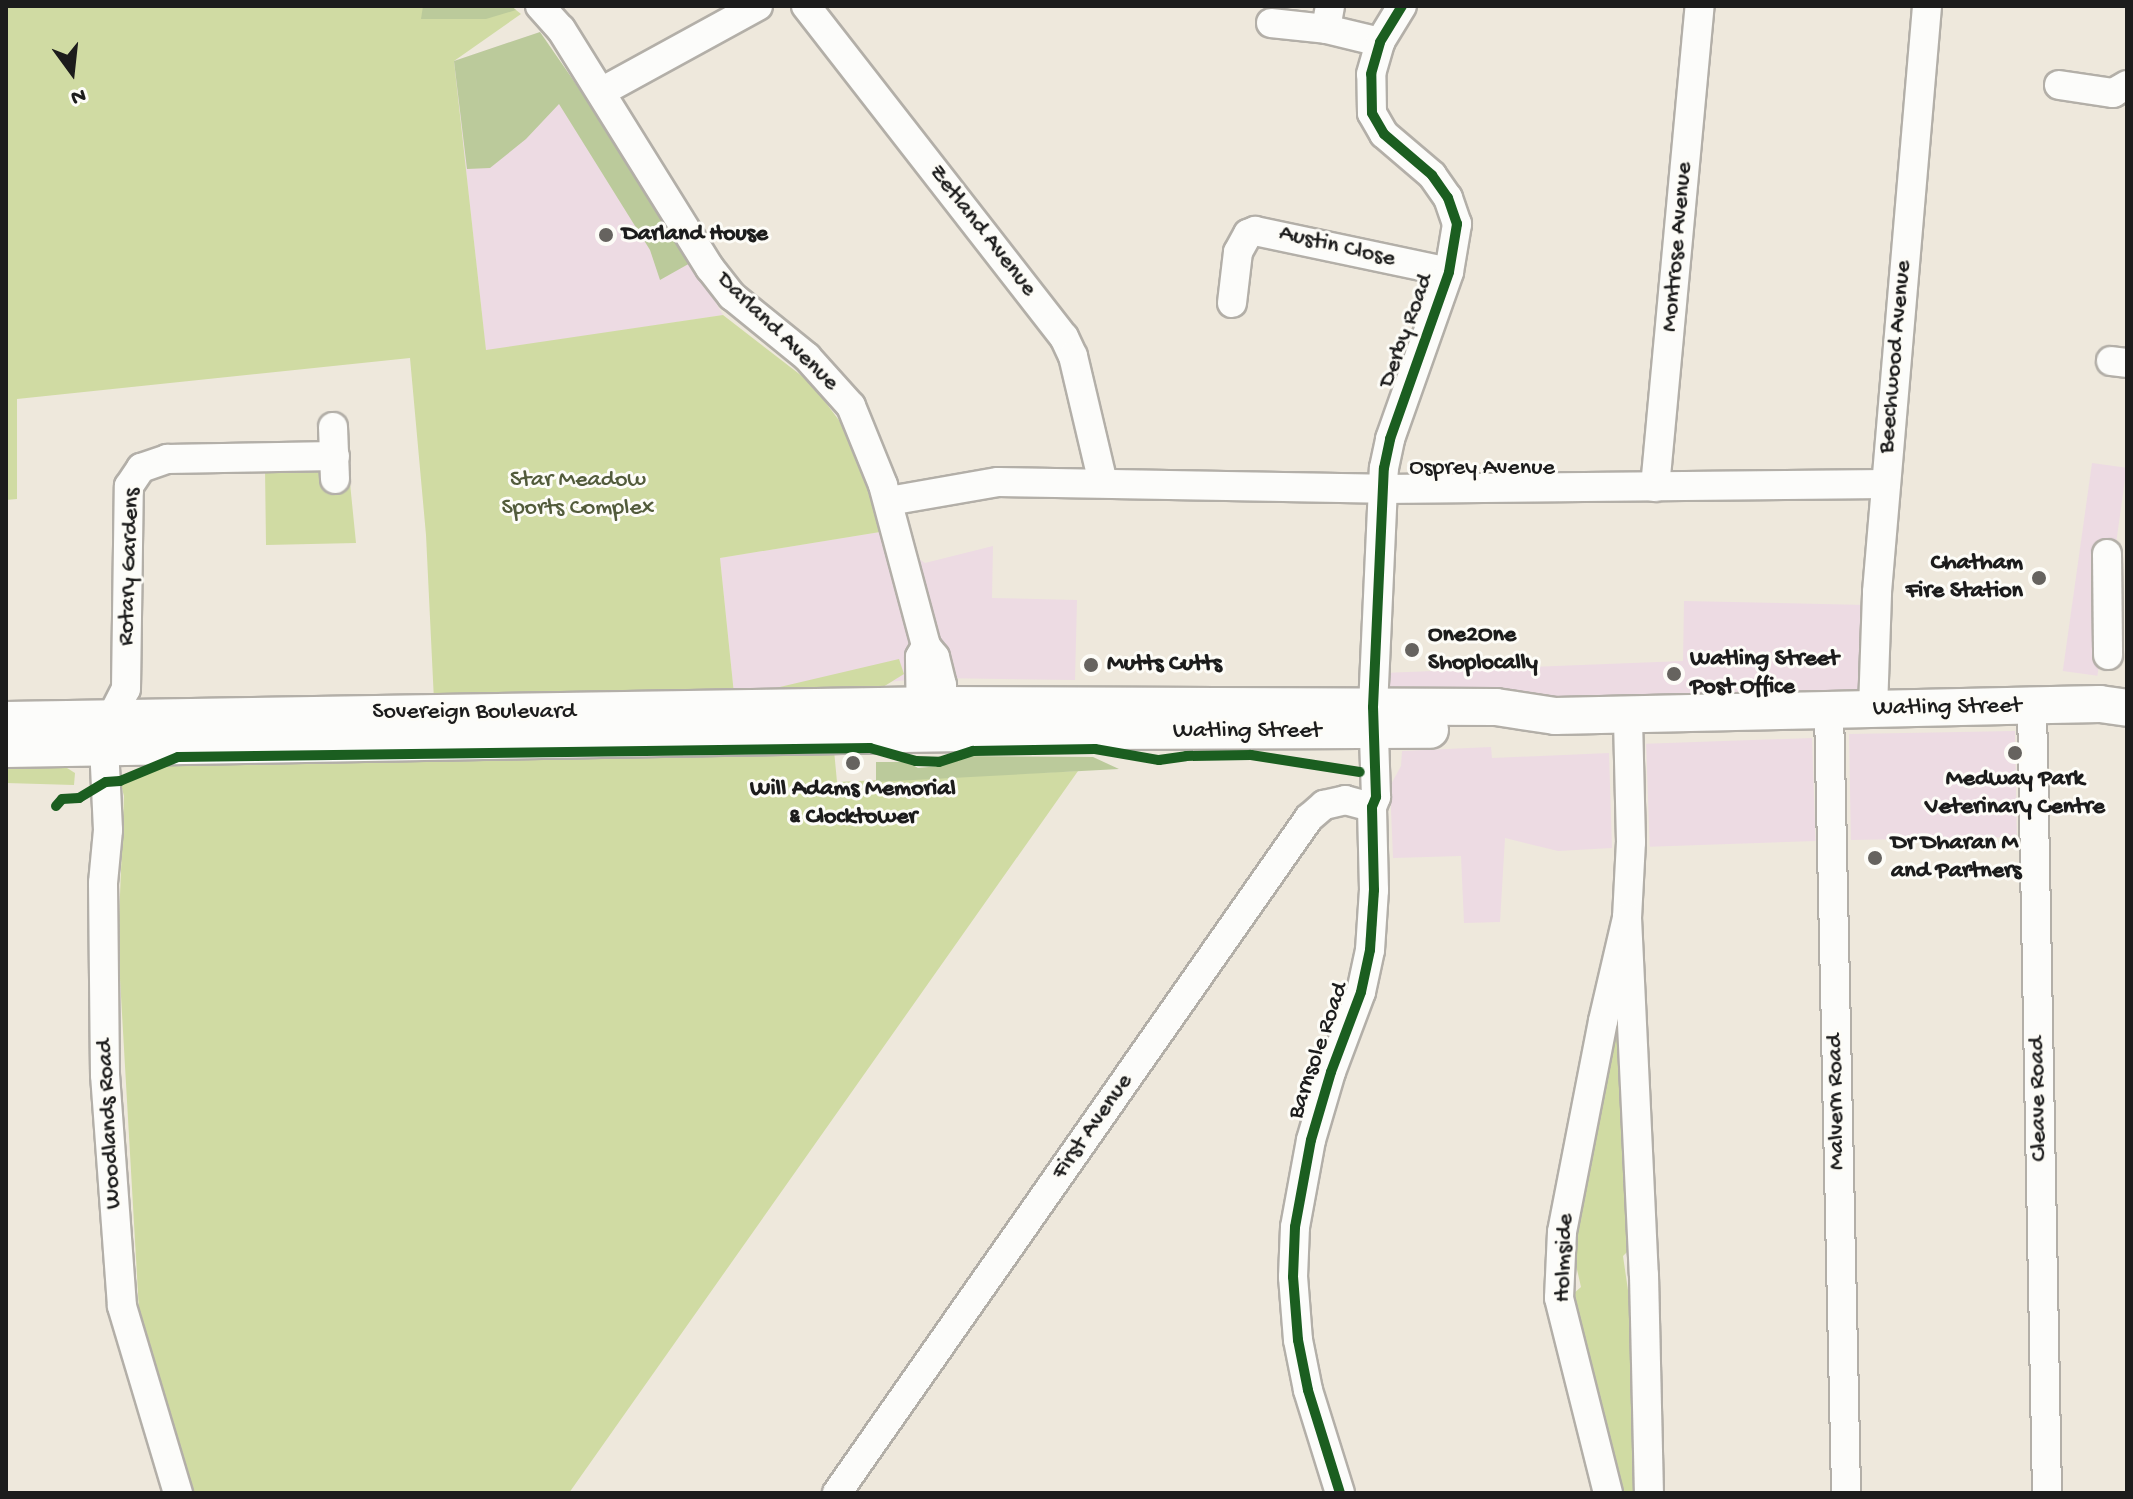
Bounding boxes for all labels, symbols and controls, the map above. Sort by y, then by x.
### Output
north arrow [32,32,112,112]
text: N [68,81,89,110]
street label: Zetland Avenue [922,159,1042,303]
street label: Montrose Avenue [1656,161,1700,333]
street label: Austin Close [1276,220,1398,274]
place label: Darland House [622,221,768,249]
marker: Darland House [597,226,615,244]
street label: Beechwood Avenue [1873,259,1919,455]
street label: Darland Avenue [710,266,844,398]
street label: Derby Road [1373,270,1441,392]
street label: Osprey Avenue [1409,455,1555,483]
park label: Star Meadow Sports Complex [502,467,654,523]
street label: Rotary Gardens [113,488,147,646]
place label: Chatham Fire Station [1906,550,2023,606]
marker: Chatham Fire Station [2030,569,2048,587]
place label: One2One Shoplocally [1428,622,1538,678]
marker: One2One Shoplocally [1403,641,1421,659]
place label: Watling Street Post Office [1690,646,1839,702]
place label: Mutts Cutts [1107,651,1222,679]
marker: Mutts Cutts [1082,656,1100,674]
marker: Watling Street Post Office [1665,665,1683,683]
street label: Watling Street [1872,692,2022,724]
street label: Sovereign Boulevard [372,699,576,727]
street label: Watling Street [1173,718,1321,746]
marker: Medway Park Veterinary Centre [2006,744,2024,762]
marker: Will Adams Memorial & Clocktower [844,754,862,772]
place label: Medway Park Veterinary Centre [1925,766,2105,822]
place label: Will Adams Memorial & Clocktower [750,776,956,832]
place label: Dr Dharan M and Partners [1891,830,2021,886]
marker: Dr Dharan M and Partners [1866,849,1884,867]
street label: Barnsole Road [1282,979,1356,1123]
street label: Malvern Road [1821,1034,1853,1170]
street label: Cleave Road [2024,1036,2054,1162]
street label: Woodlands Road [91,1038,129,1210]
street label: First Avenue [1046,1069,1140,1185]
street label: Holmside [1549,1213,1581,1303]

